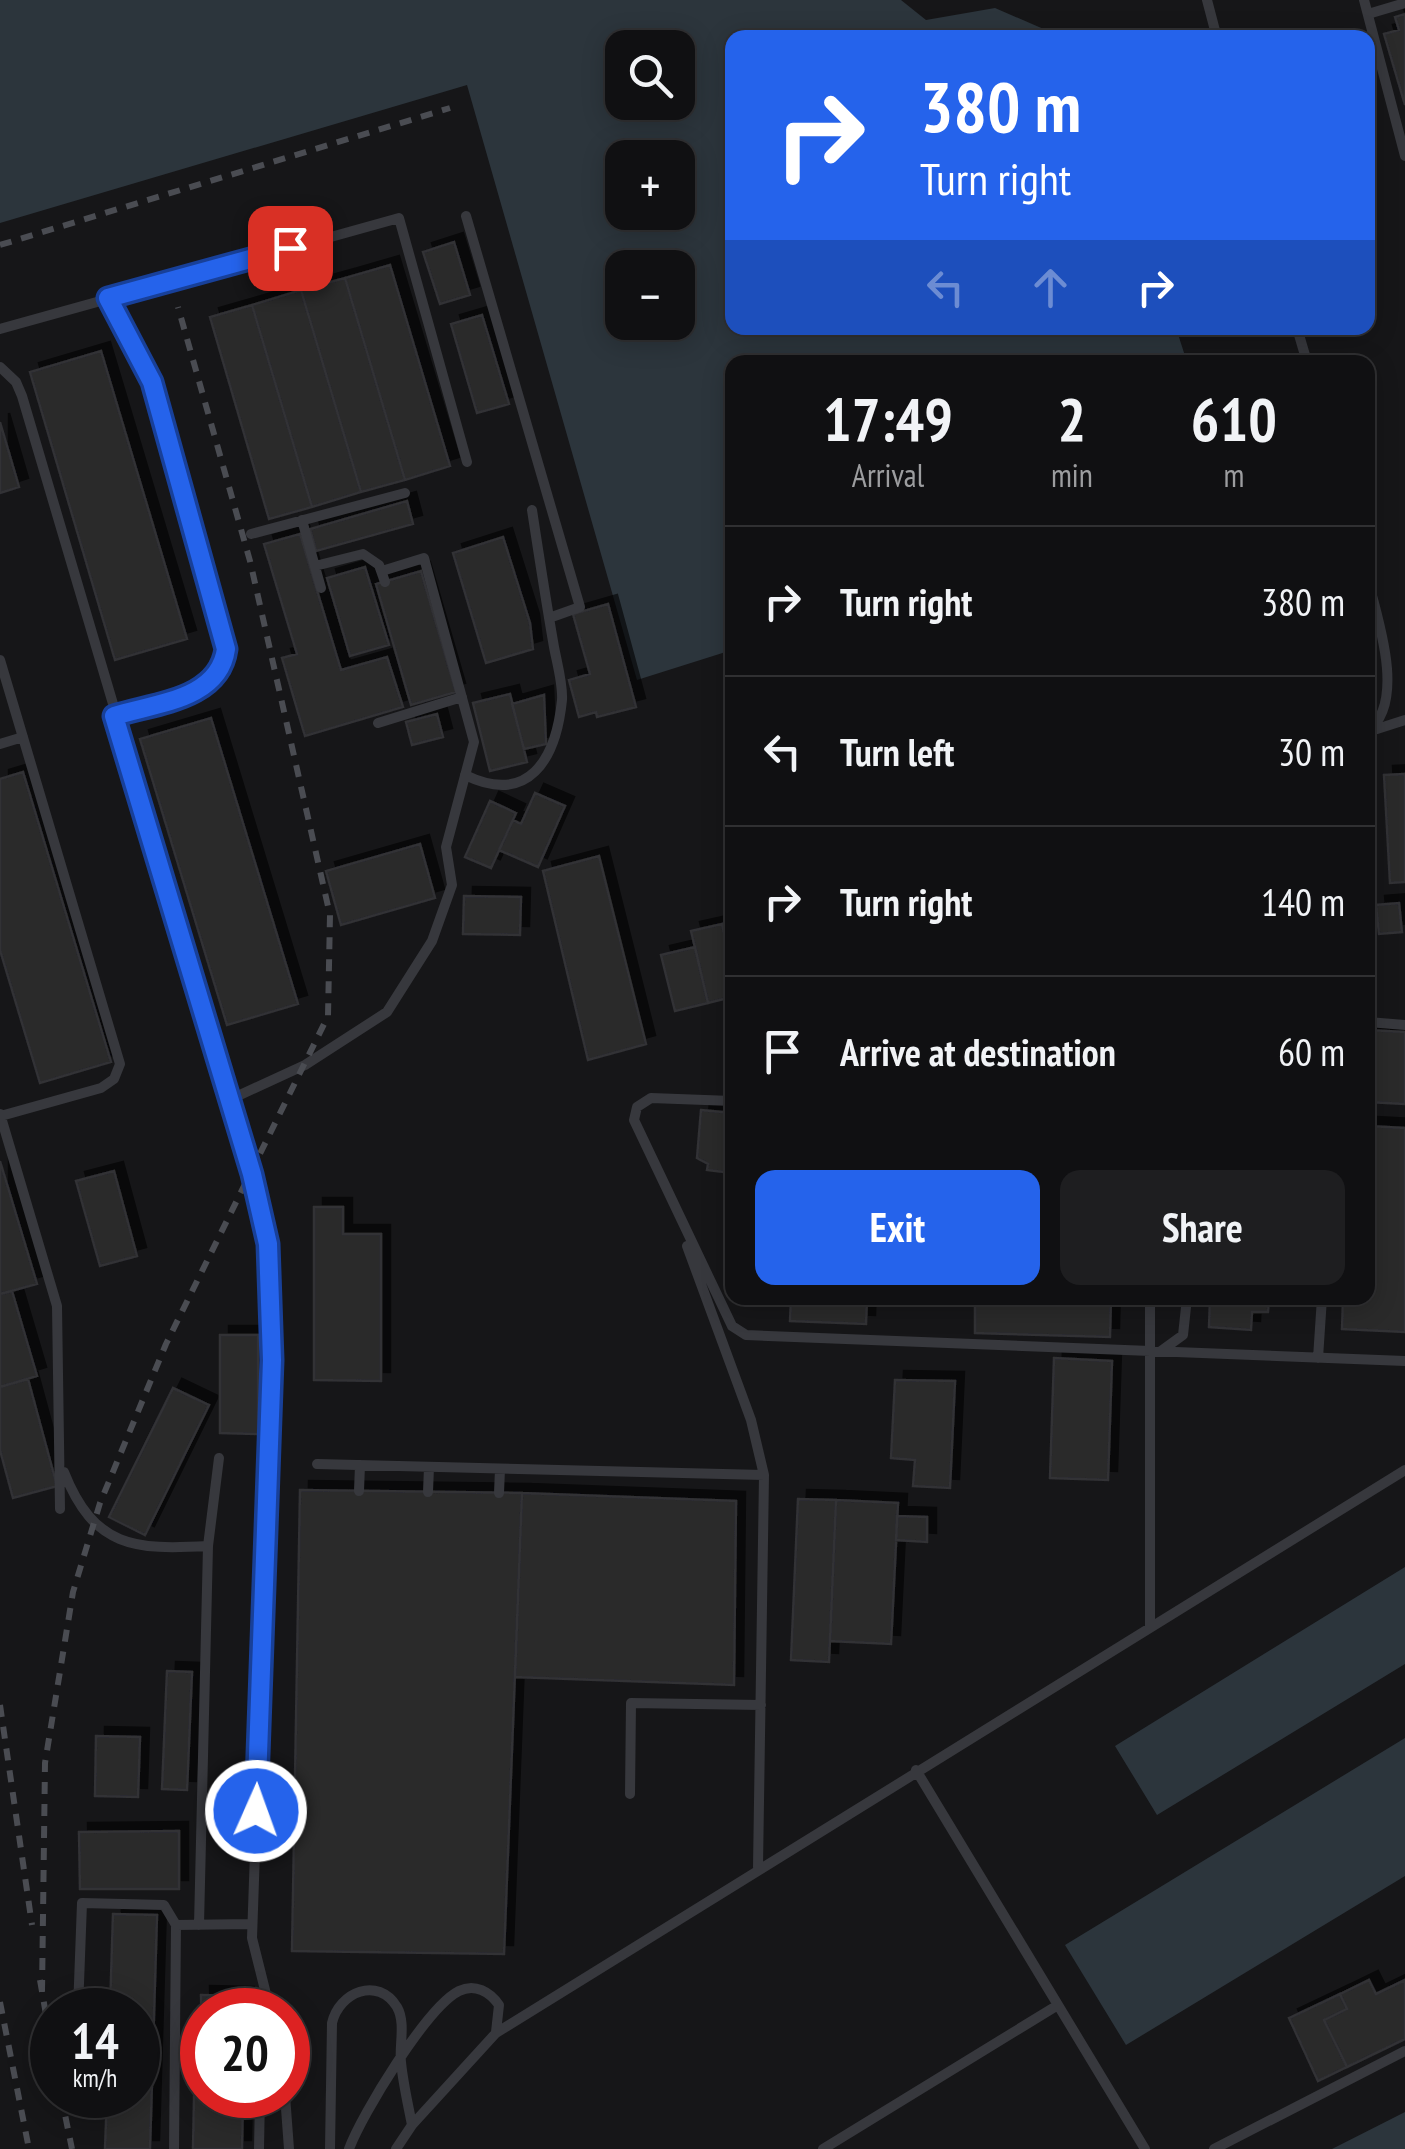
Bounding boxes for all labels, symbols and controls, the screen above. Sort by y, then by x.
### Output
map controls [605,30,695,340]
button: search [605,30,695,120]
text: 380 m [920,61,1081,151]
icon: right [755,70,885,200]
button: + [605,140,695,230]
text: Turn right [920,149,1071,207]
pin [248,206,333,291]
icon: arrive [263,221,318,276]
button: − [605,250,695,340]
icon: left [918,260,973,315]
icon: ahead [1023,260,1078,315]
icon: right [1128,260,1183,315]
text: 17:49 [823,380,953,458]
text: 2 [1058,380,1086,458]
text: 610 [1191,380,1277,458]
text: Arrival [852,454,924,496]
text: min [1051,454,1093,496]
text: m [1223,454,1244,496]
icon: right [755,574,810,629]
text: Turn right [840,577,972,626]
text: 380 m [1261,577,1345,626]
icon: left [755,724,810,779]
text: Turn left [840,727,954,776]
text: 30 m [1278,727,1345,776]
icon: right [755,874,810,929]
text: Turn right [840,877,972,926]
text: 140 m [1261,877,1345,926]
icon: arrive [755,1024,810,1079]
text: Arrive at destination [840,1027,1116,1076]
text: 60 m [1278,1027,1345,1076]
button: Exit [755,1170,1040,1285]
button: Share [1060,1170,1345,1285]
position arrow [204,1759,308,1863]
speed limit sign: 20 [180,1988,310,2118]
text: 14 [71,2008,119,2073]
text: km/h [73,2062,117,2094]

